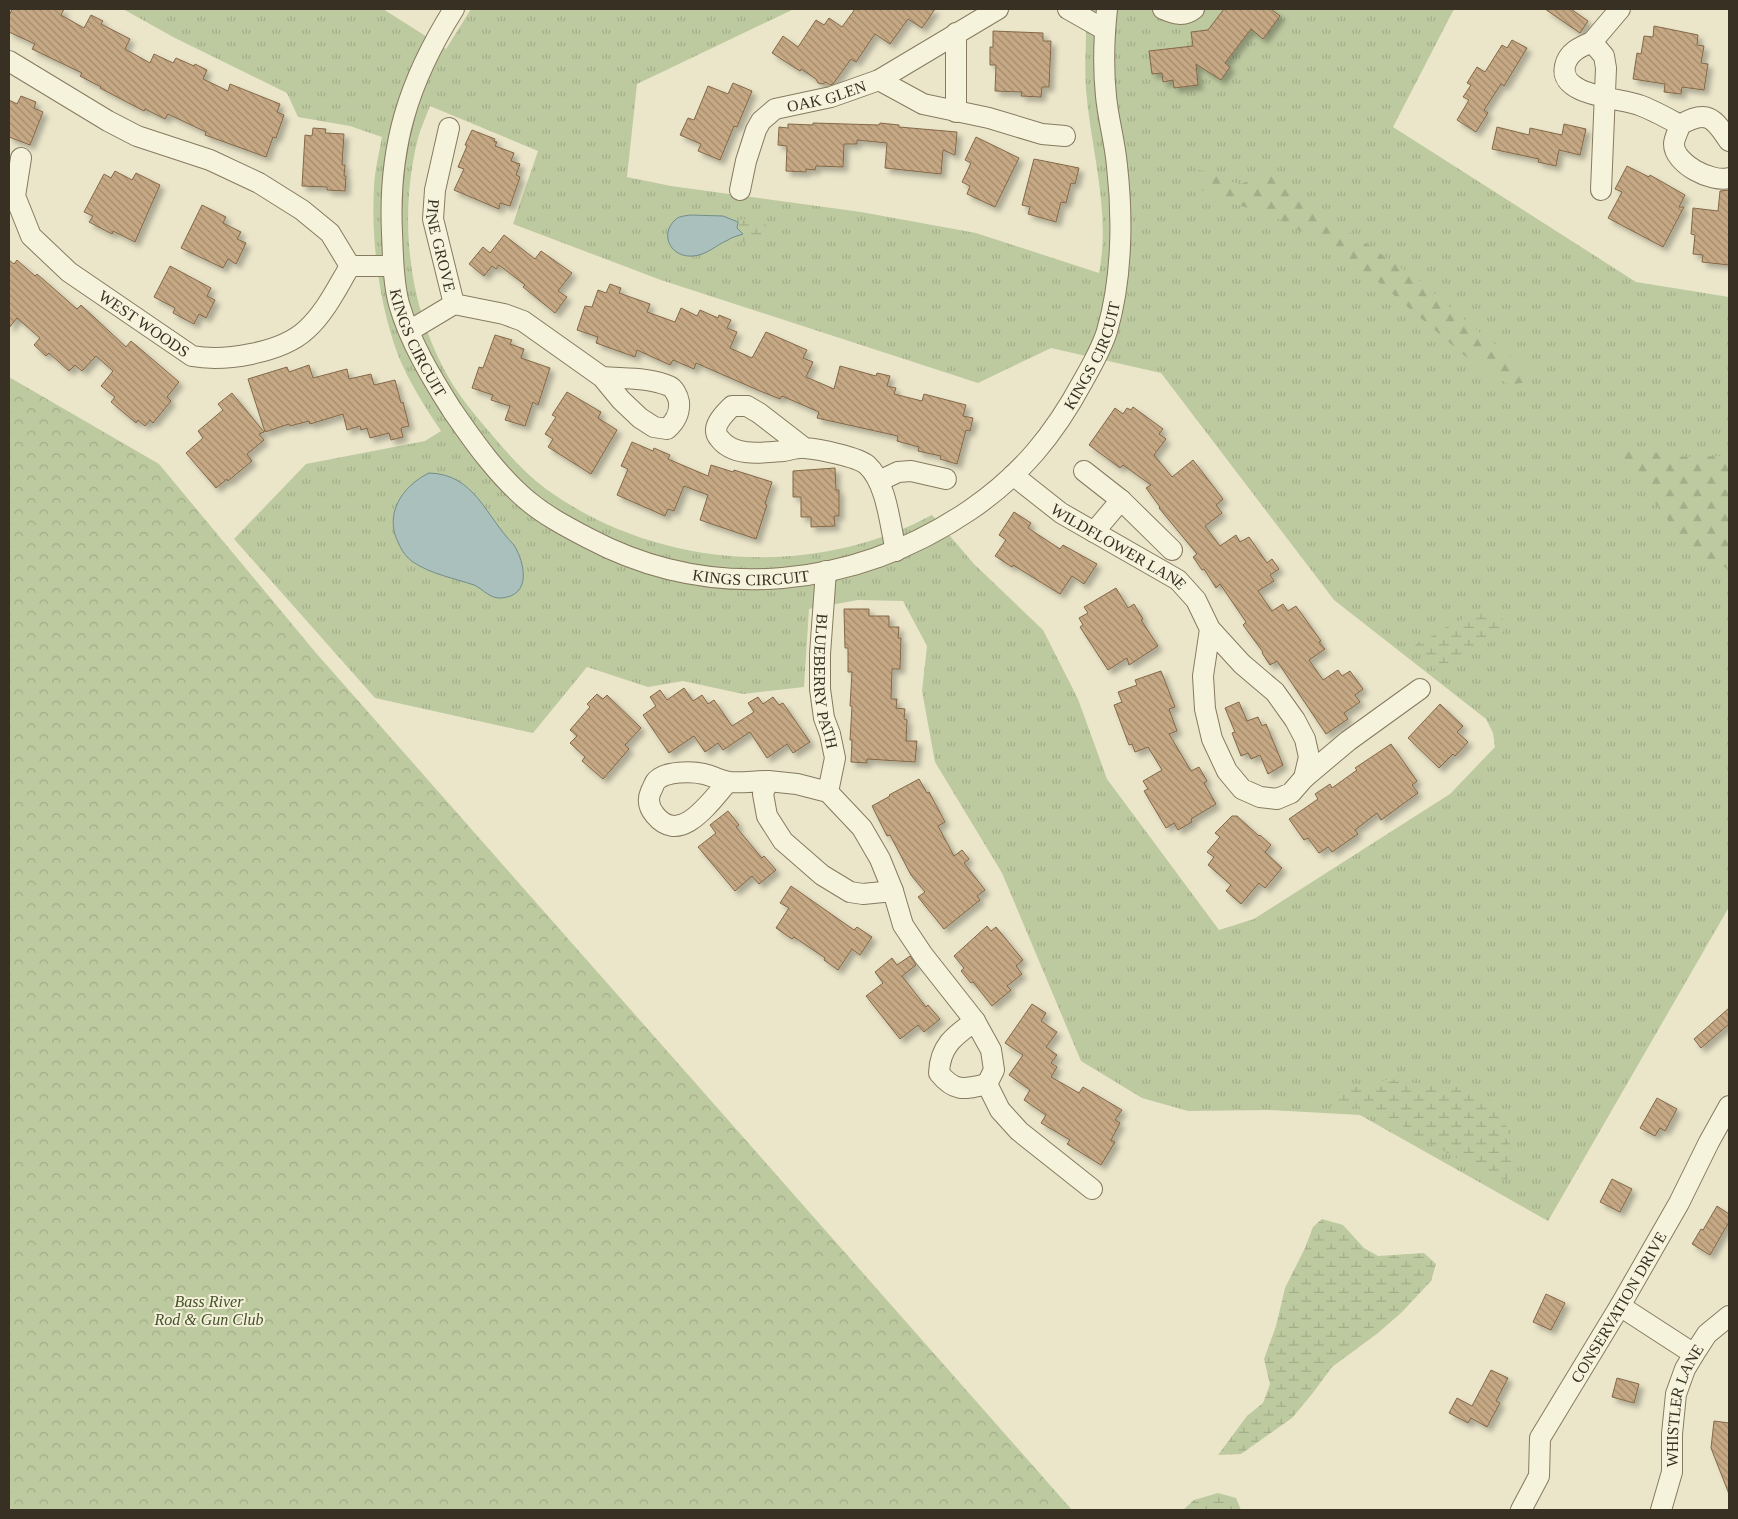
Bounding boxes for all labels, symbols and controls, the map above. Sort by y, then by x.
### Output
street label: OAK GLEN [785,77,869,115]
street label: PINE GROVE [423,198,459,294]
street label: WEST WOODS [96,287,192,361]
street label: KINGS CIRCUIT [387,287,450,400]
street label: KINGS CIRCUIT [1061,300,1123,413]
street label: WILDFLOWER LANE [1047,500,1190,593]
street label: KINGS CIRCUIT [691,566,811,588]
street label: BLUEBERRY PATH [811,613,841,751]
street label: CONSERVATION DRIVE [1568,1229,1670,1386]
park label: Bass River Rod & Gun Club [154,1293,263,1328]
street label: WHISTLER LANE [1664,1341,1707,1467]

